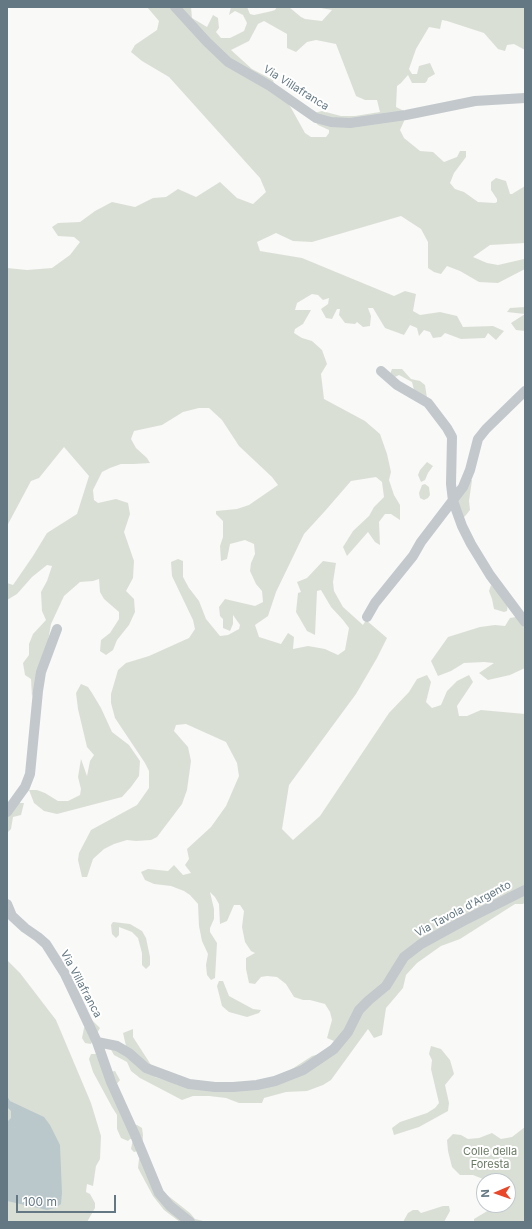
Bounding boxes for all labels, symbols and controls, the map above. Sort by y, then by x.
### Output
street label: Via Villafranca [261,63,331,113]
street label: Via Tavola d'Argento [413,878,513,940]
street label: Via Villafranca [58,948,104,1020]
park label: Colle della Foresta [463,1145,517,1171]
north arrow [476,1173,516,1213]
scale bar [18,1187,118,1213]
text: N [478,1189,492,1198]
text: 100 m [23,1194,57,1209]

